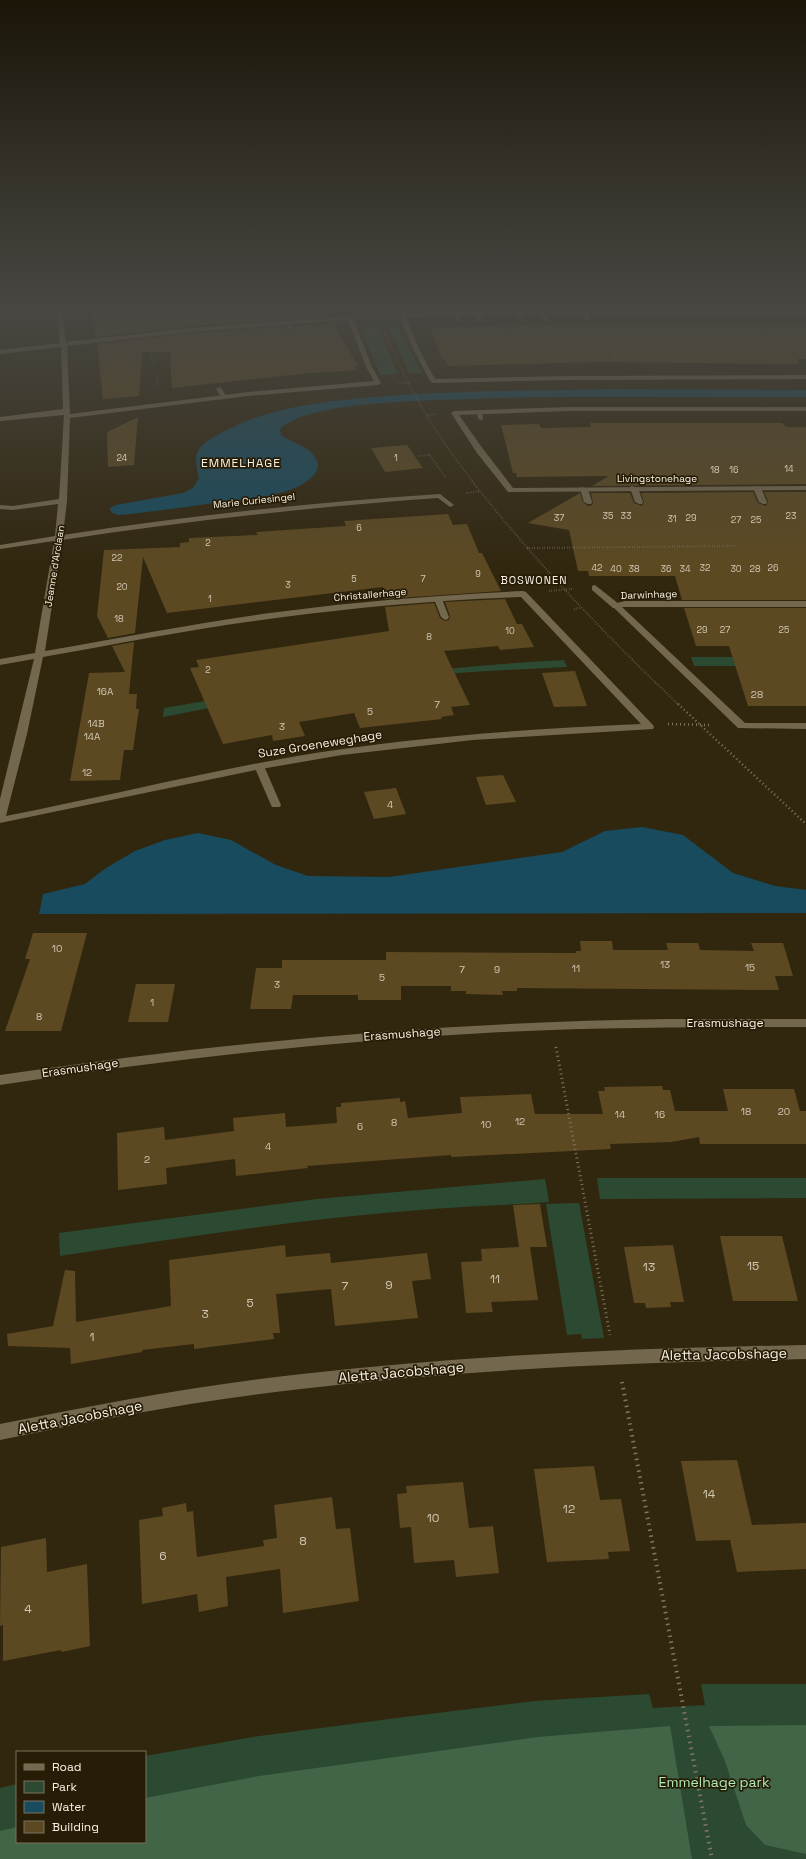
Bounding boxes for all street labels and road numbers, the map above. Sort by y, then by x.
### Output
street label: Livingstonehage [617,472,697,485]
street label: Marie Curiesingel [212,490,296,511]
street label: Jeanne d'Arclaan [42,524,67,608]
street label: Christallerhage [333,585,407,604]
street label: Darwinhage [620,587,678,602]
street label: Suze Groeneweghage [257,726,383,762]
street label: Erasmushage [686,1015,764,1031]
street label: Erasmushage [363,1023,441,1045]
street label: Erasmushage [41,1055,119,1081]
street label: Aletta Jacobshage [661,1344,787,1364]
street label: Aletta Jacobshage [337,1358,465,1386]
street label: Aletta Jacobshage [16,1396,144,1438]

